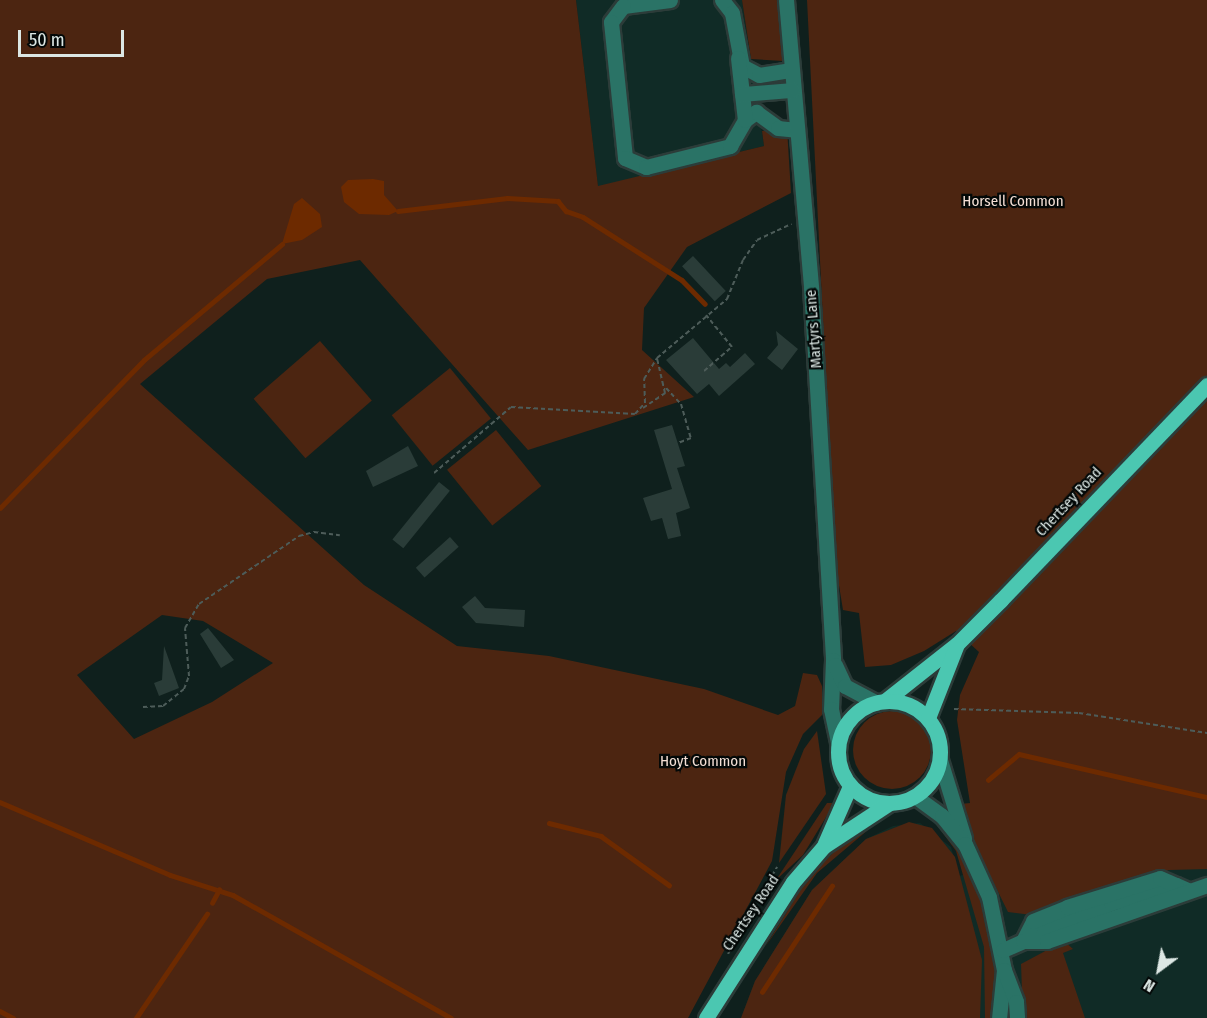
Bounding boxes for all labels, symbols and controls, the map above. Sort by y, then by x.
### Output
scale bar [21,18,128,56]
text: 50 m [29,29,65,51]
park label: Horsell Common [962,193,1064,211]
street label: Martyrs Lane [802,289,826,369]
street label: Chertsey Road [1032,464,1106,540]
park label: Hoyt Common [660,753,746,771]
street label: Chertsey Road [719,871,783,955]
north arrow [1129,940,1189,1000]
text: N [1140,975,1158,996]

